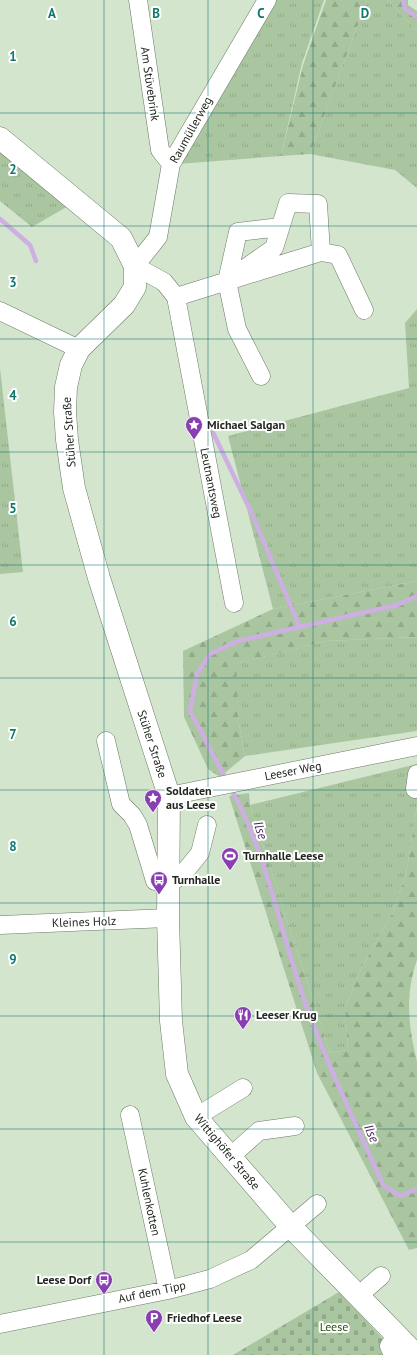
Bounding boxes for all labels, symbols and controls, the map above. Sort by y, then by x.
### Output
text: A [48,5,56,22]
text: B [152,5,160,22]
text: C [257,5,265,22]
text: D [361,5,369,22]
street label: Am Stüvebrink [138,46,163,122]
text: 1 [9,48,17,65]
street label: Raumüllerweg [166,94,215,166]
text: 2 [9,161,17,178]
text: 3 [9,274,17,291]
text: 4 [9,387,17,404]
street label: Stüher Straße [59,396,78,468]
place icon: Michael Salgan [184,415,204,440]
place label: Michael Salgan [207,417,285,432]
street label: Leutnantsweg [197,446,226,519]
text: 5 [9,500,17,517]
text: 6 [9,613,17,630]
street label: Stüher Straße [134,708,171,780]
text: 7 [9,726,17,743]
street label: Leeser Weg [263,758,323,783]
place label: Soldaten aus Leese [166,783,216,812]
place icon: Soldaten aus Leese [143,788,163,813]
water label: Ilse [250,819,271,841]
text: 8 [9,838,17,855]
sports icon: Turnhalle Leese [220,846,240,871]
place label: Turnhalle Leese [243,848,324,863]
bus stop icon: Turnhalle [149,870,169,895]
place label: Turnhalle [172,872,220,887]
street label: Kleines Holz [52,913,116,930]
text: 9 [9,951,17,968]
restaurant icon: Leeser Krug [233,1005,253,1030]
place label: Leeser Krug [256,1007,317,1022]
street label: Wittighöfer Straße [191,1111,264,1193]
water label: Ilse [360,1121,383,1145]
street label: Kuhlenkotten [135,1167,164,1237]
bus stop icon: Leese Dorf [94,1270,114,1295]
place label: Leese Dorf [37,1272,92,1287]
street label: Auf dem Tipp [117,1277,187,1306]
parking icon: Friedhof Leese [144,1308,164,1333]
place label: Friedhof Leese [167,1310,242,1325]
park label: Leese [320,1319,348,1334]

